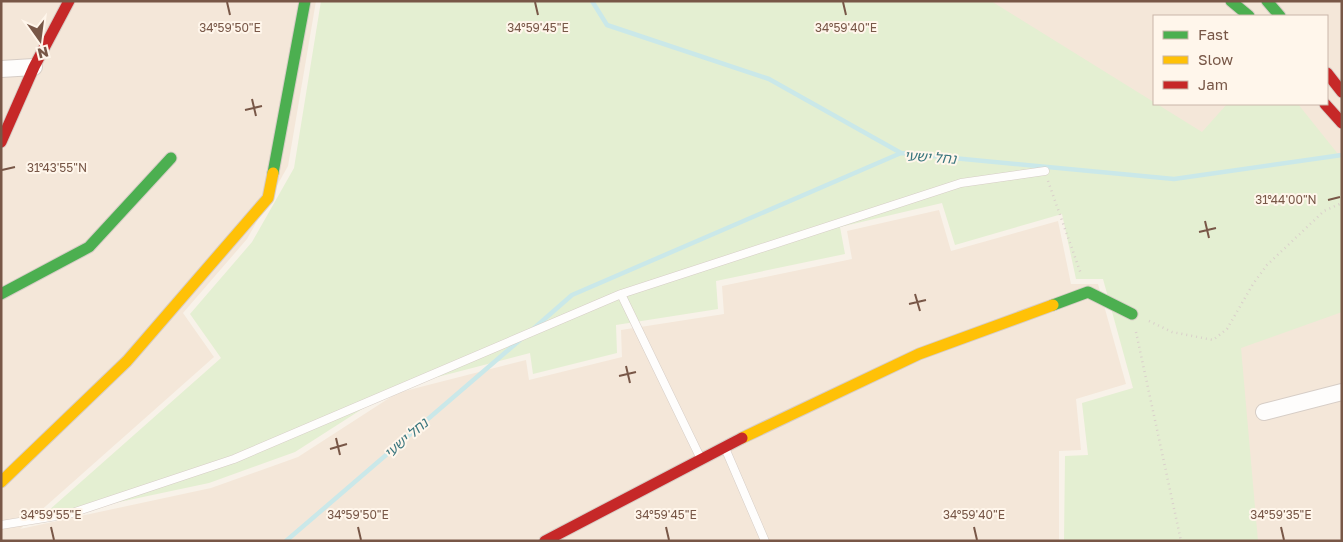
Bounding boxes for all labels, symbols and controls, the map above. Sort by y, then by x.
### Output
north arrow [15,15,65,65]
legend [1153,15,1328,105]
text: 34°59'50"E [199,20,261,35]
text: 34°59'45"E [507,20,569,35]
text: 34°59'40"E [815,20,877,35]
text: Fast [1198,25,1229,43]
text: N [36,44,50,63]
text: Slow [1198,50,1233,68]
text: Jam [1198,75,1228,93]
water label: נחל ישעי [903,146,958,167]
text: 31°43'55"N [27,160,87,175]
text: 31°44'00"N [1255,192,1317,207]
water label: נחל ישעי [380,413,432,461]
text: 34°59'55"E [20,507,82,522]
text: 34°59'50"E [327,507,389,522]
text: 34°59'45"E [635,507,697,522]
text: 34°59'40"E [943,507,1005,522]
text: 34°59'35"E [1250,507,1312,522]

